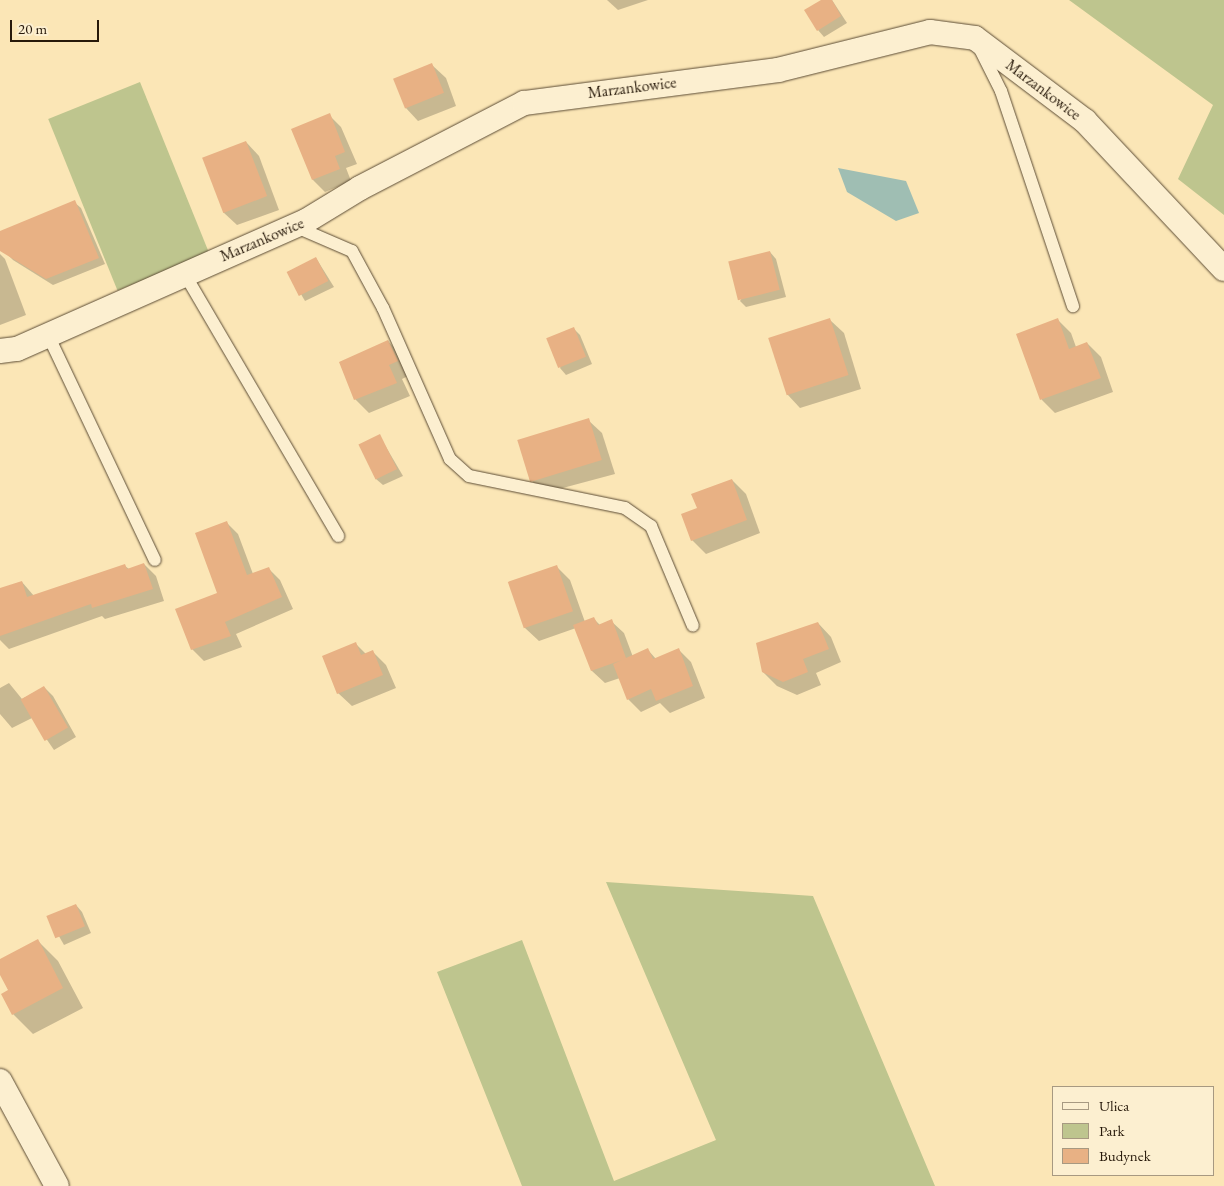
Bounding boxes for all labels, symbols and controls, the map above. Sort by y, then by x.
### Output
scale bar [12,10,101,42]
text: 20 m [18,19,47,38]
street label: Marzankowice [1002,55,1084,125]
street label: Marzankowice [587,73,677,103]
street label: Marzankowice [217,214,307,266]
legend [1052,1086,1214,1176]
text: Ulica [1099,1096,1129,1115]
text: Park [1099,1121,1125,1140]
text: Budynek [1099,1146,1151,1165]

